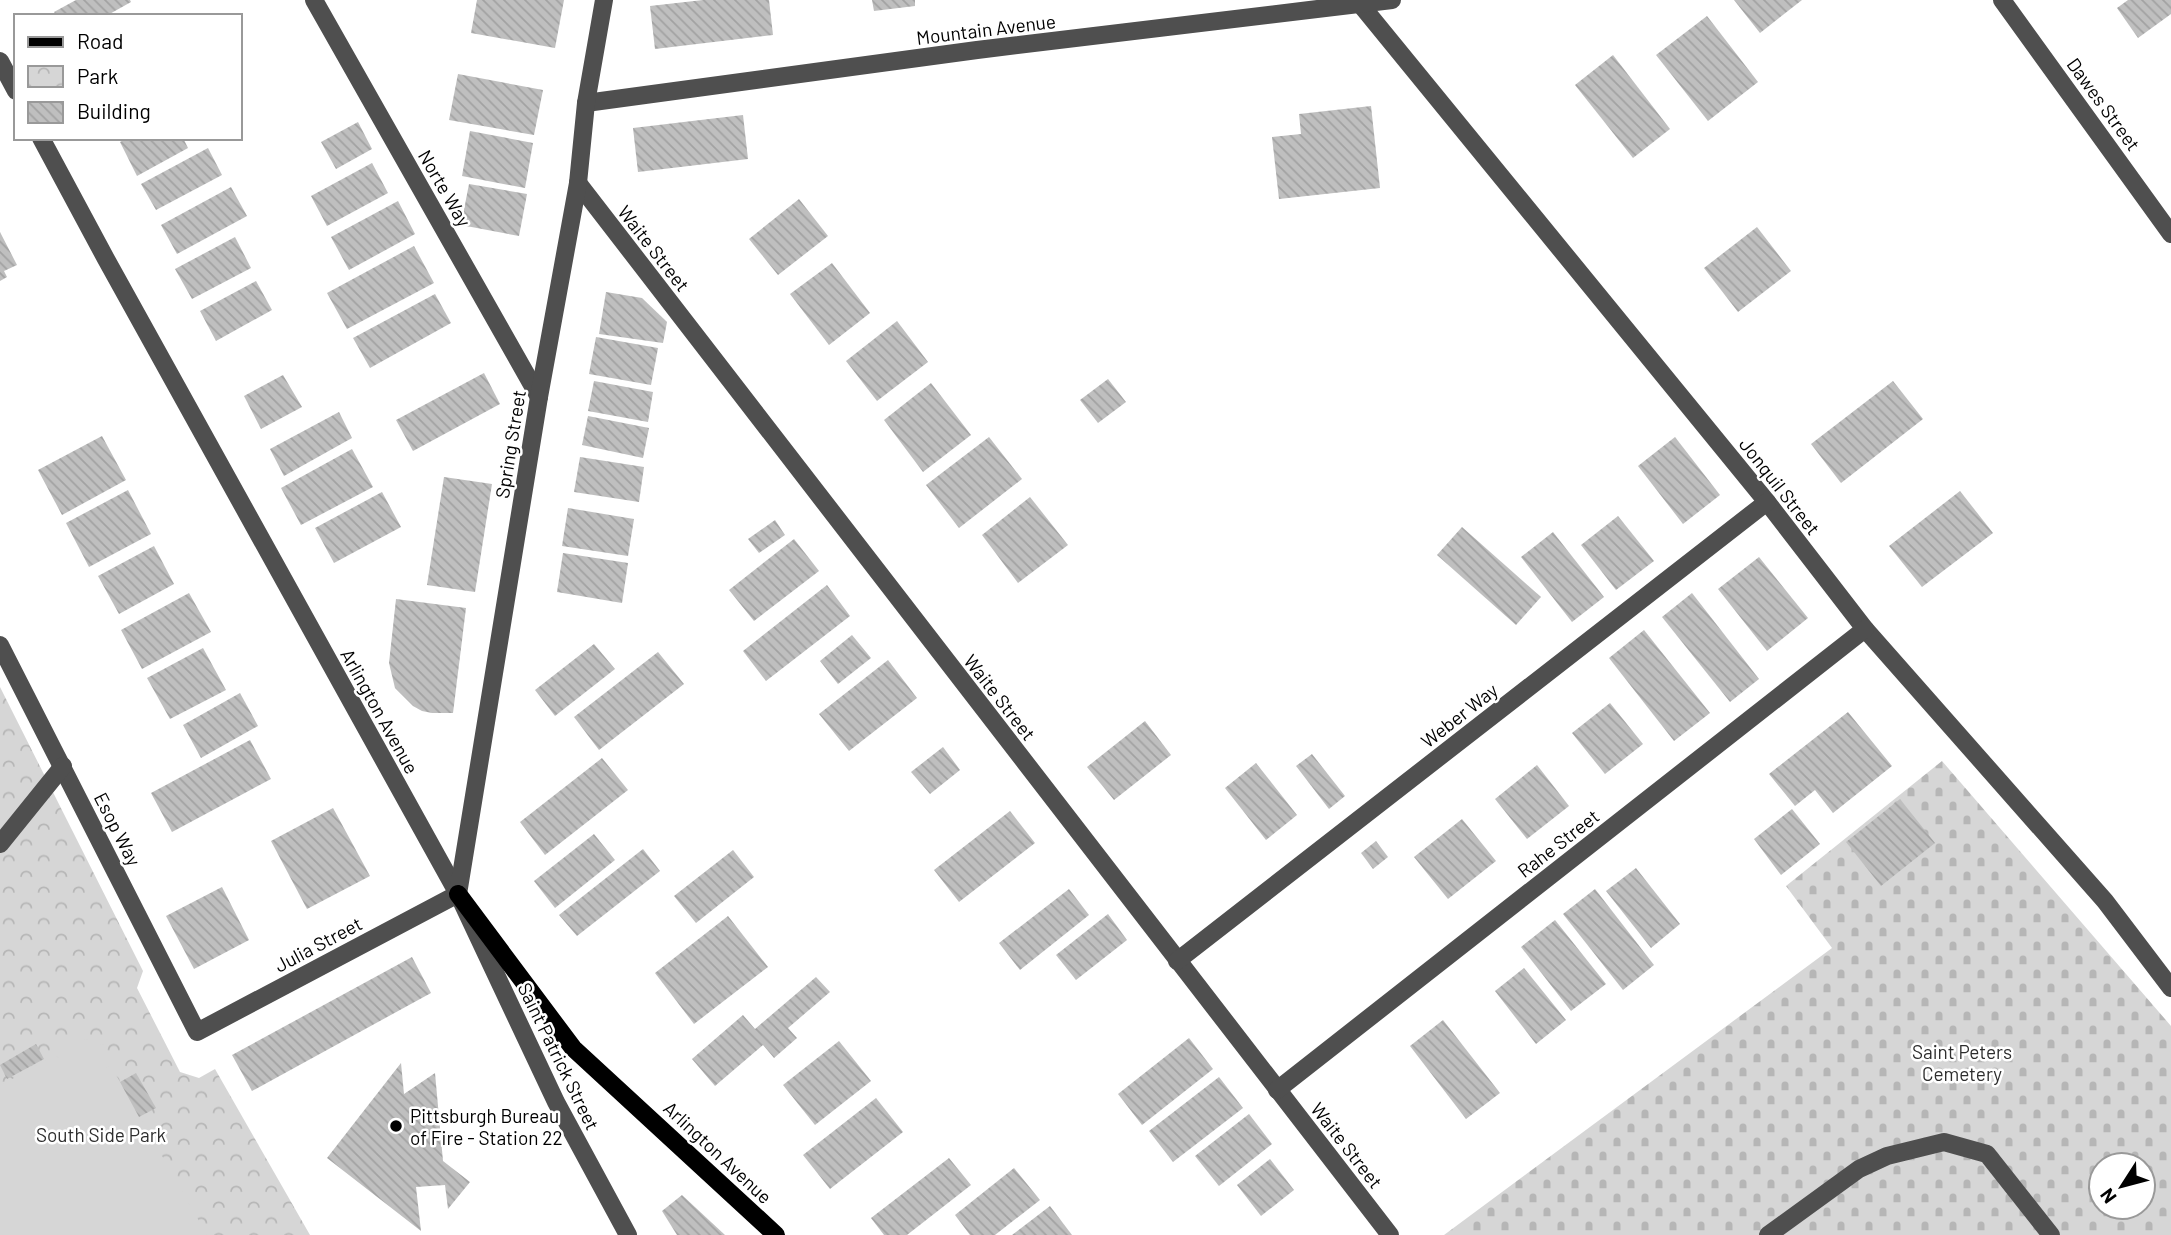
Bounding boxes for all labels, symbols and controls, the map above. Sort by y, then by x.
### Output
street label: Mountain Avenue [915,9,1057,49]
legend [14,14,242,140]
text: Road [77,28,123,53]
street label: Dawes Street [2063,53,2145,155]
text: Park [77,63,118,88]
text: Building [77,98,151,123]
street label: Norte Way [414,145,476,231]
street label: Waite Street [613,200,695,296]
street label: Spring Street [490,388,530,500]
street label: Jonquil Street [1735,433,1825,539]
street label: Arlington Avenue [336,644,424,778]
street label: Waite Street [959,649,1041,745]
street label: Weber Way [1416,678,1502,752]
street label: Esop Way [90,788,146,870]
street label: Rahe Street [1513,804,1603,882]
street label: Julia Street [270,911,366,977]
street label: Saint Patrick Street [513,979,605,1133]
park label: Saint Peters Cemetery [1912,1040,2012,1085]
street label: Arlington Avenue [659,1096,777,1208]
street label: Waite Street [1306,1097,1388,1193]
place label: Pittsburgh Bureau of Fire - Station 22 [410,1104,563,1149]
marker: Pittsburgh Bureau of Fire - Station 22 [388,1118,404,1134]
park label: South Side Park [36,1123,166,1146]
north arrow [2087,1151,2157,1221]
text: N [2095,1184,2121,1208]

